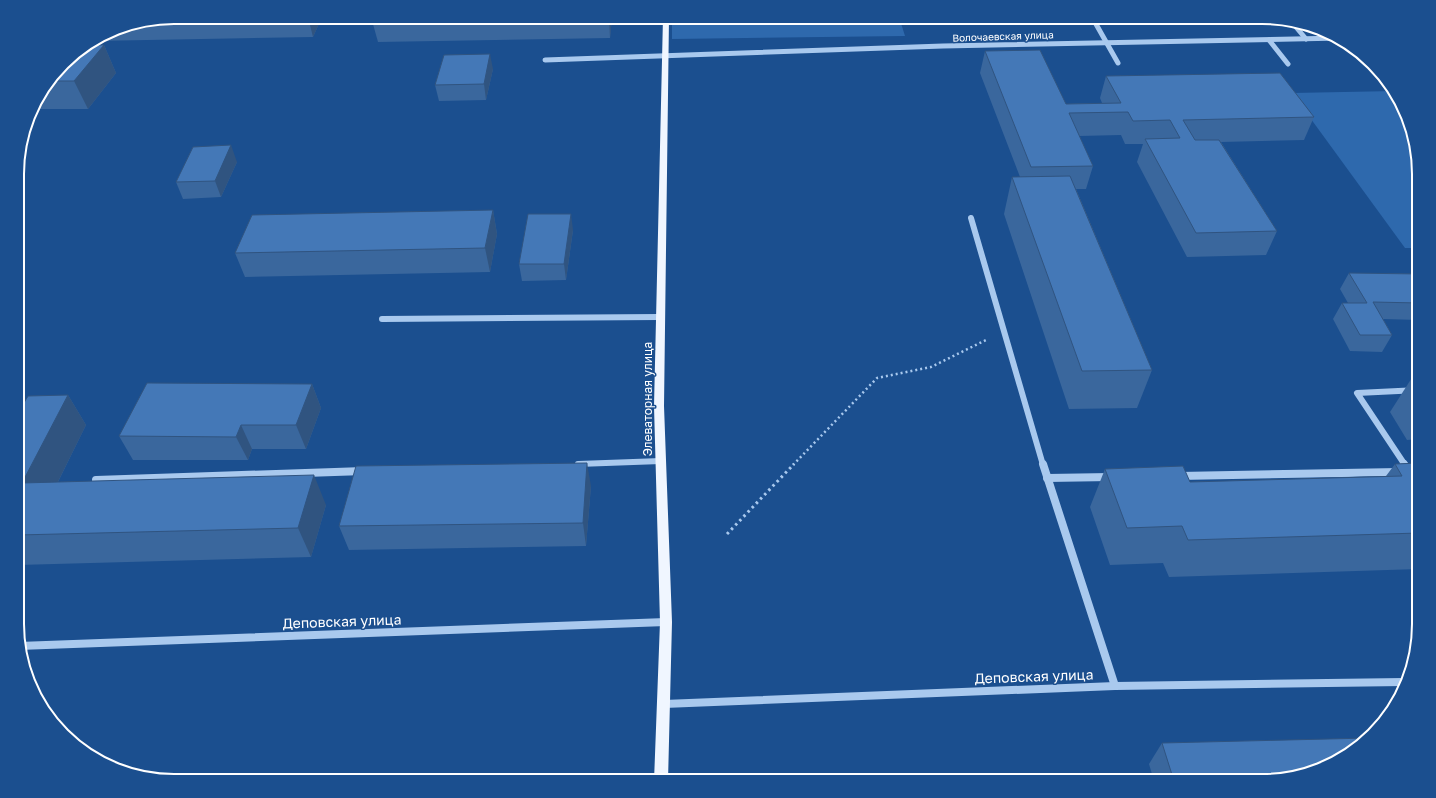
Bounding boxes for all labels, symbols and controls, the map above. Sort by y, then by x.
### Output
street label: Волочаевская улица [952,28,1054,44]
street label: Элеваторная улица [640,342,655,456]
street label: Деповская улица [282,610,402,632]
street label: Деповская улица [974,665,1094,687]

